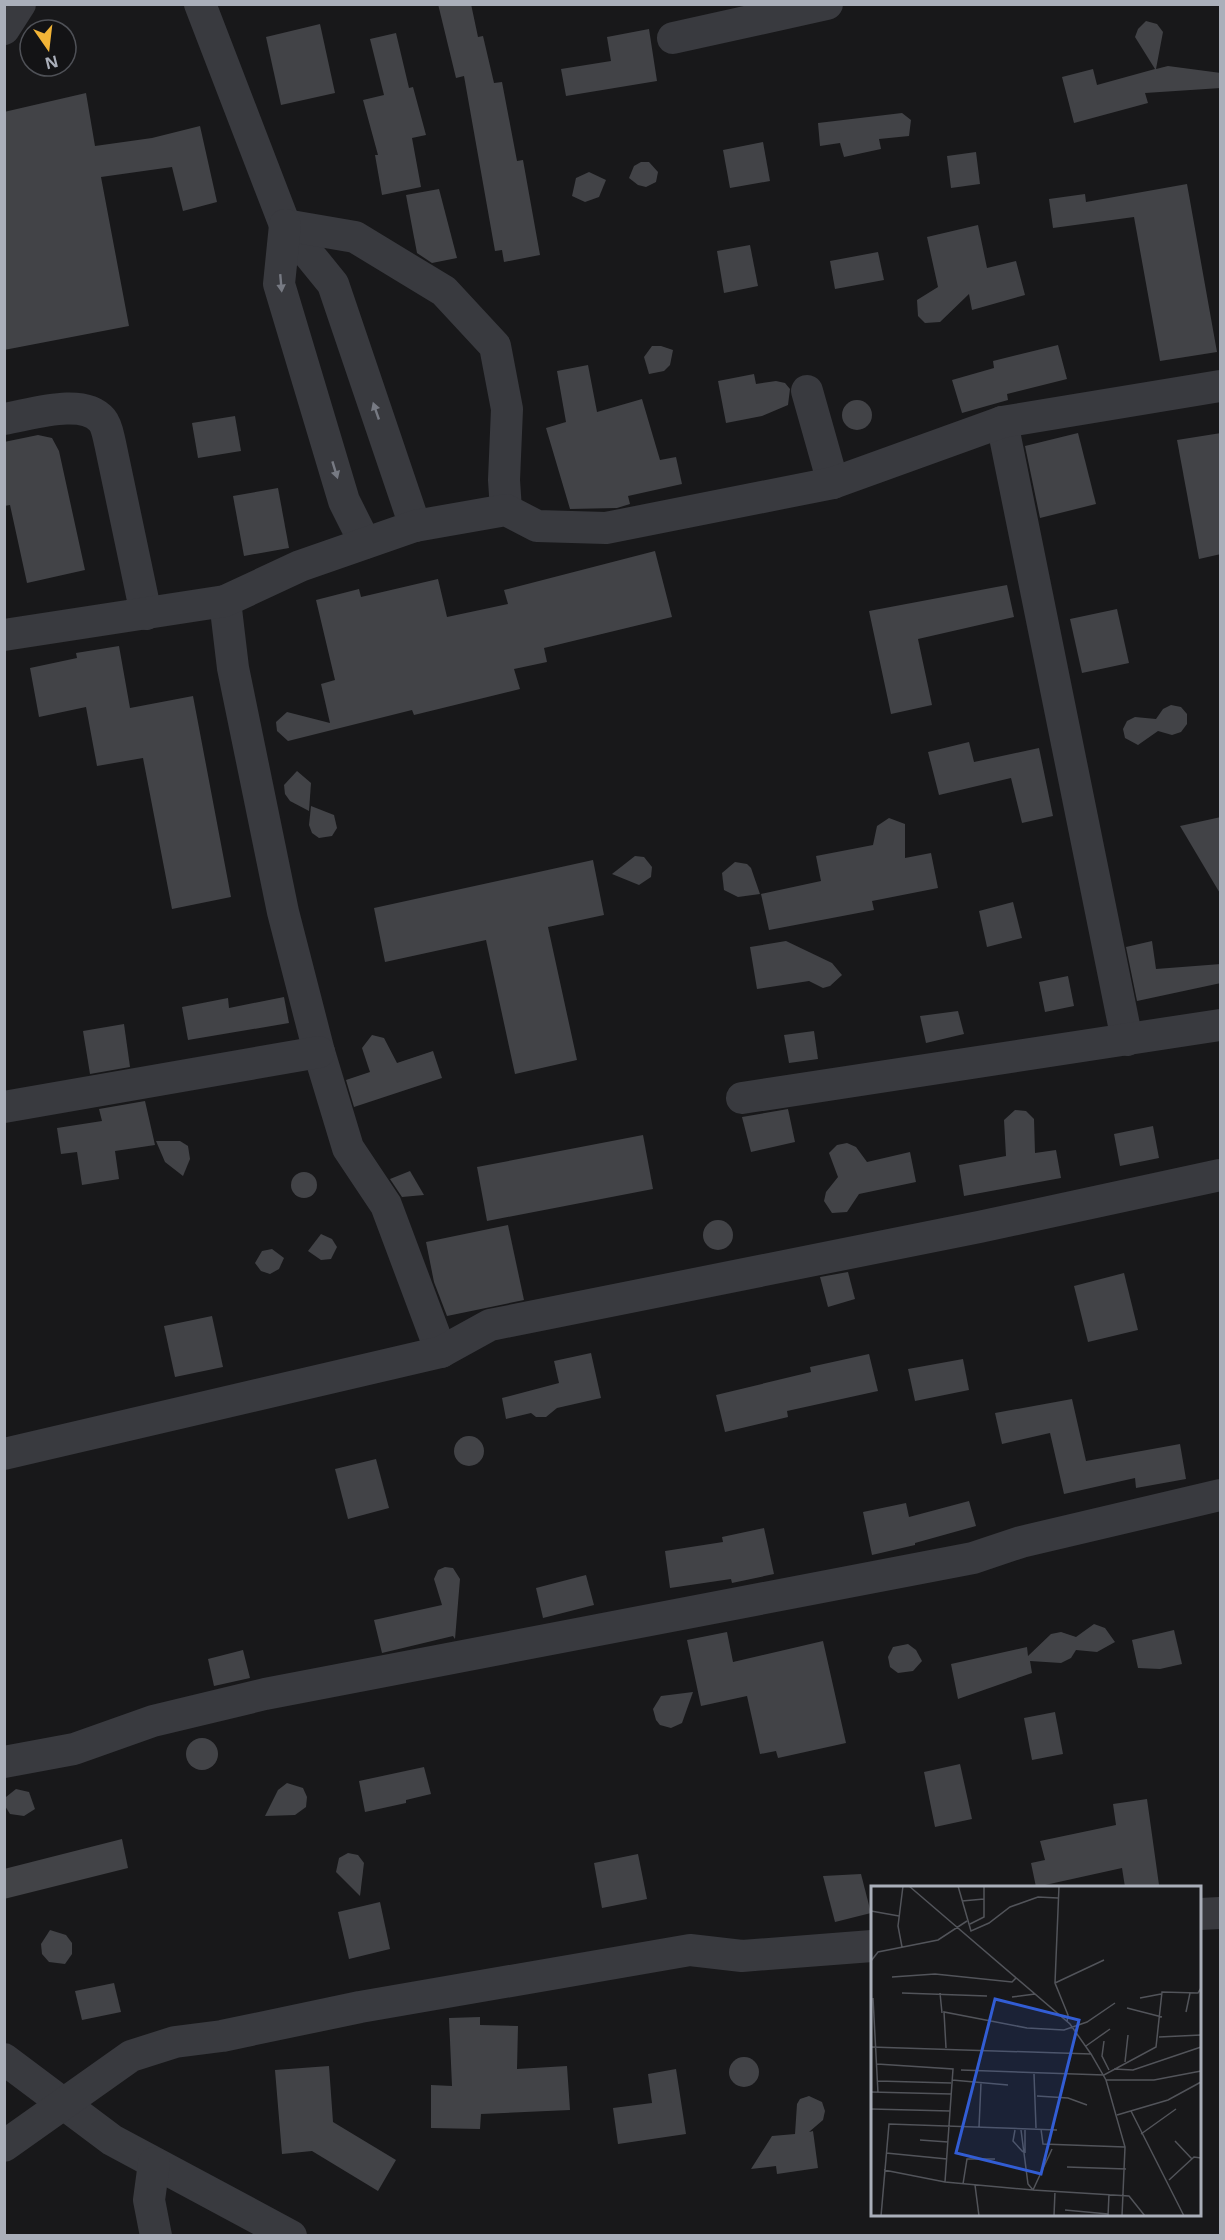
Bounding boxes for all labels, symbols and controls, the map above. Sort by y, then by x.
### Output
north arrow [18,18,78,78]
text: N [43,50,61,75]
one-way arrow [276,274,286,293]
one-way arrow [371,402,380,420]
one-way arrow [331,461,340,479]
inset map [871,1886,1201,2216]

